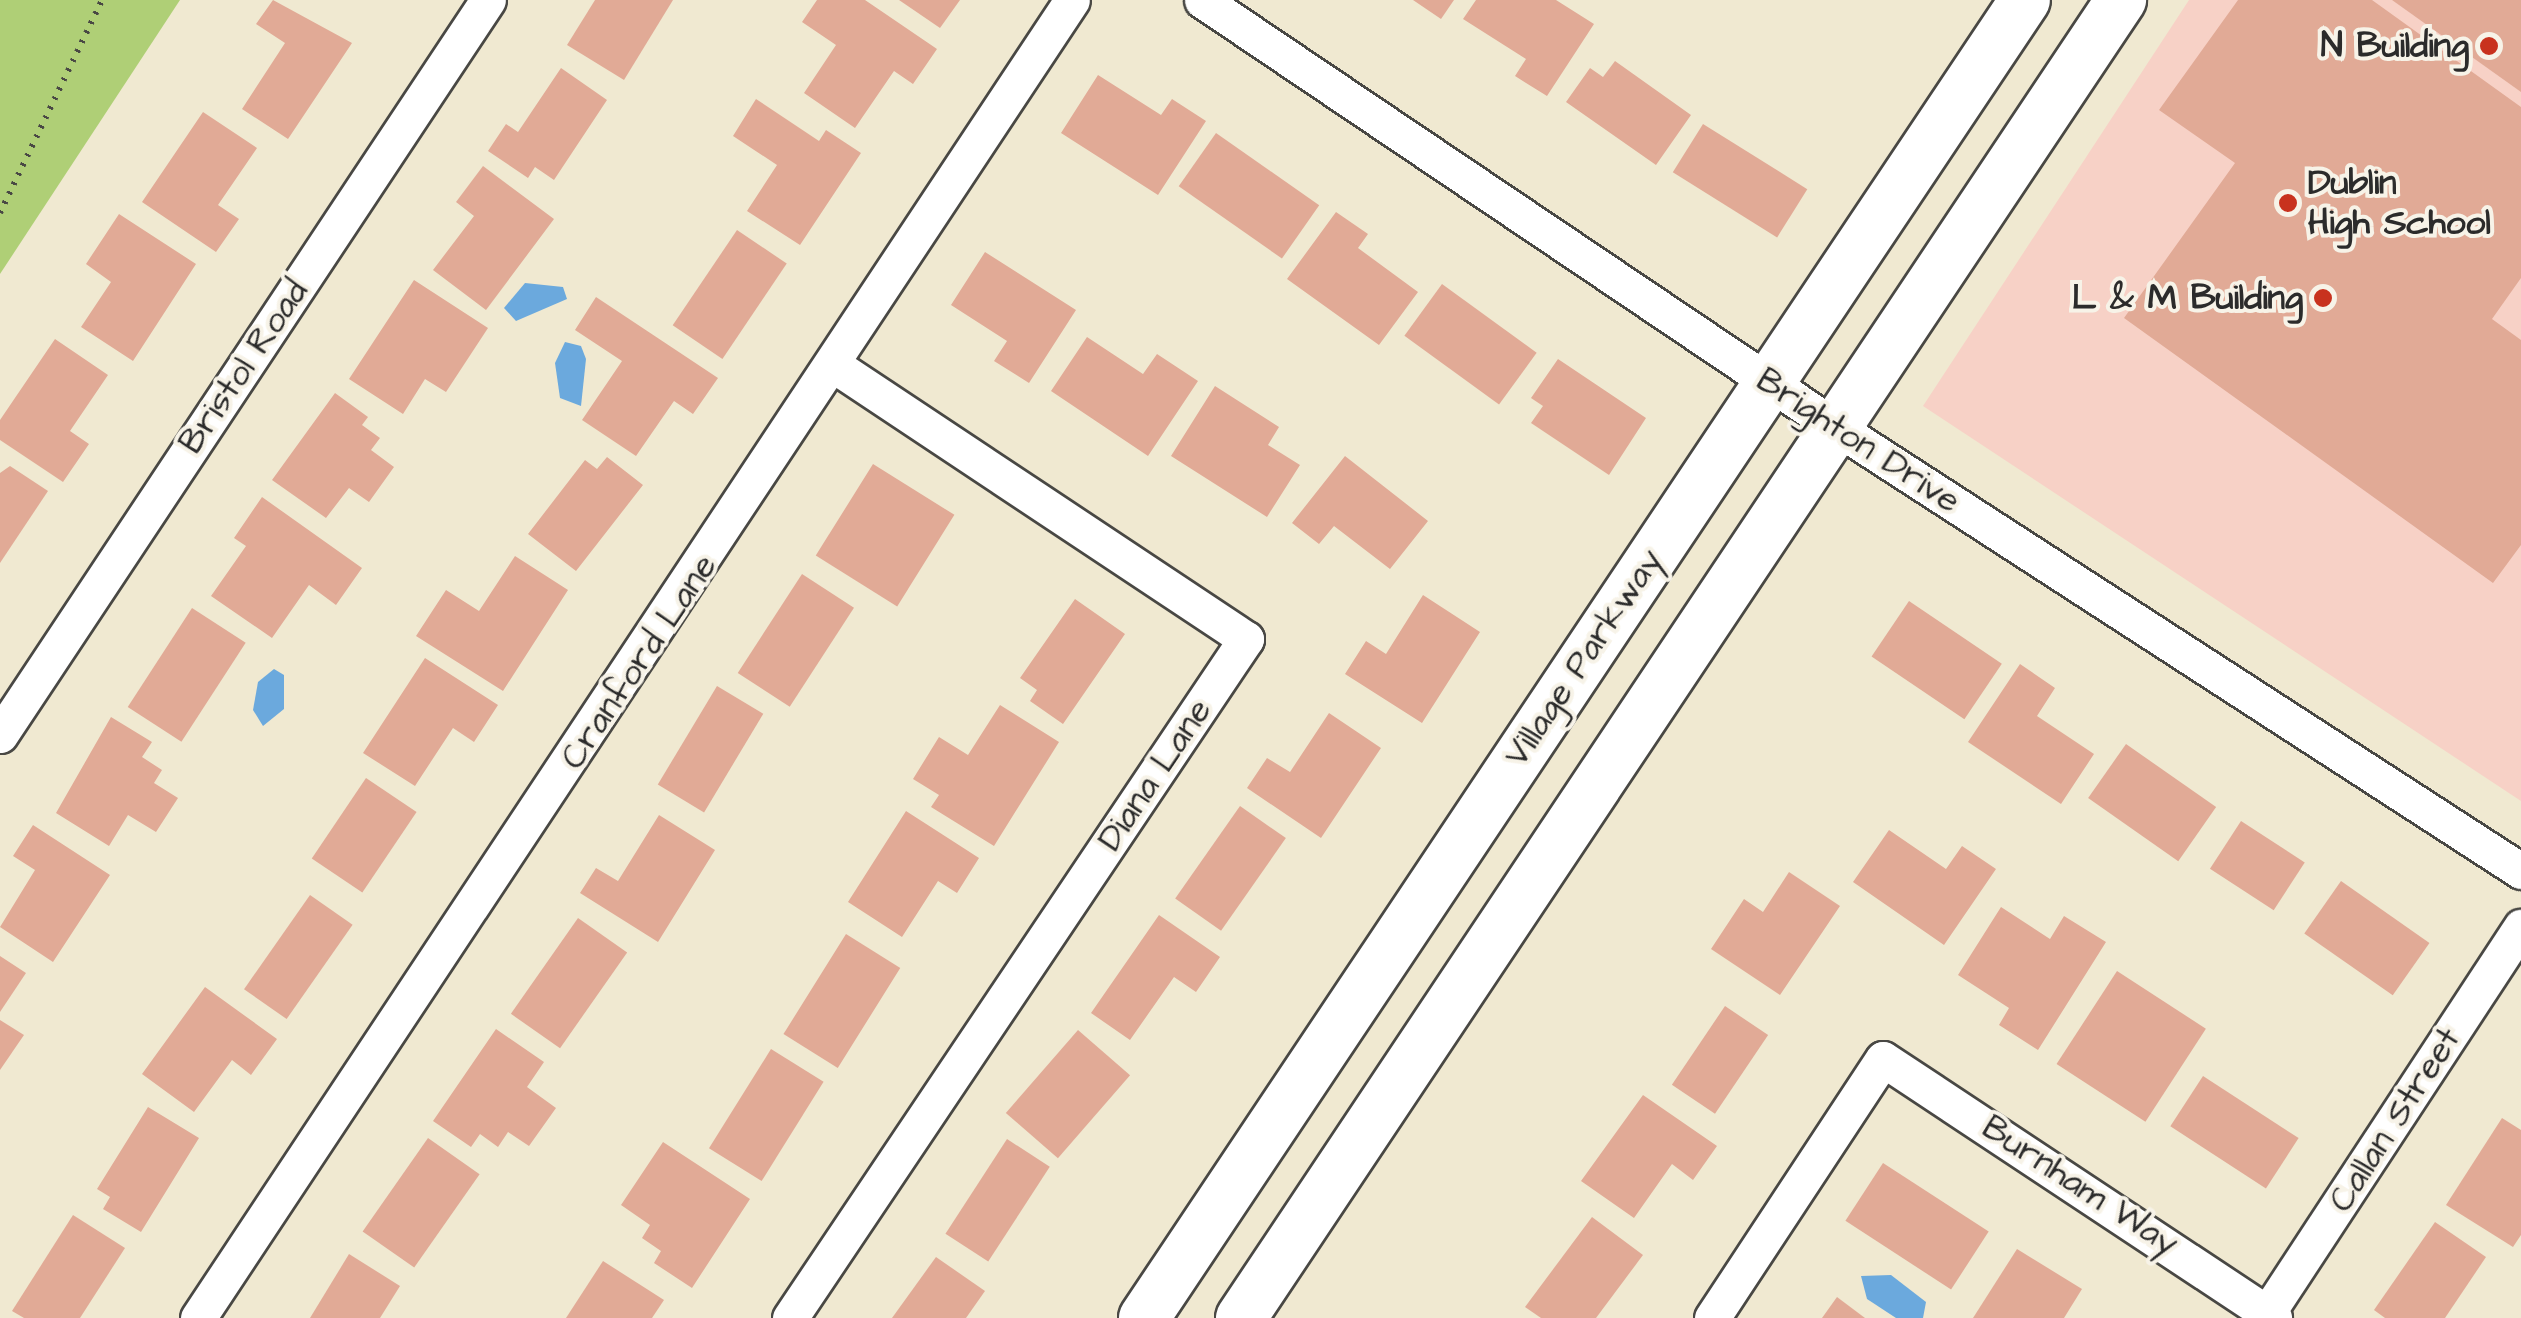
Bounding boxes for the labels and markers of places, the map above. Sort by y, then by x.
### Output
place label: N Building [2321,25,2469,67]
marker: N Building [2478,35,2500,57]
place label: Dublin High School [2308,162,2491,244]
marker: Dublin High School [2277,192,2299,214]
place label: L & M Building [2072,277,2303,319]
marker: L & M Building [2312,287,2334,309]

